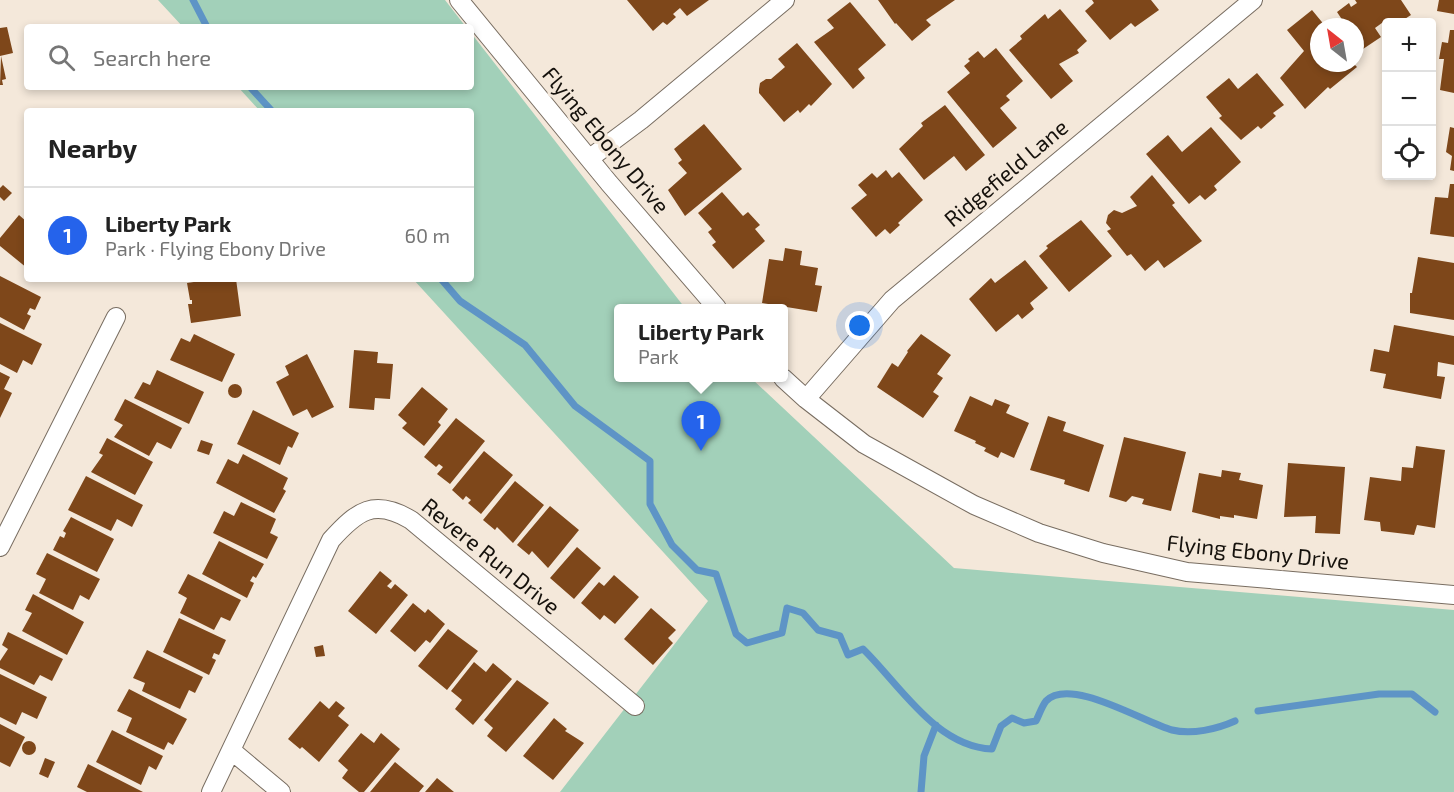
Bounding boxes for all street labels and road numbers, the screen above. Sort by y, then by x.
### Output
street label: Flying Ebony Drive [538,61,676,218]
street label: Ridgefield Lane [938,113,1072,231]
street label: Revere Run Drive [417,492,566,619]
street label: Flying Ebony Drive [1166,528,1351,574]

